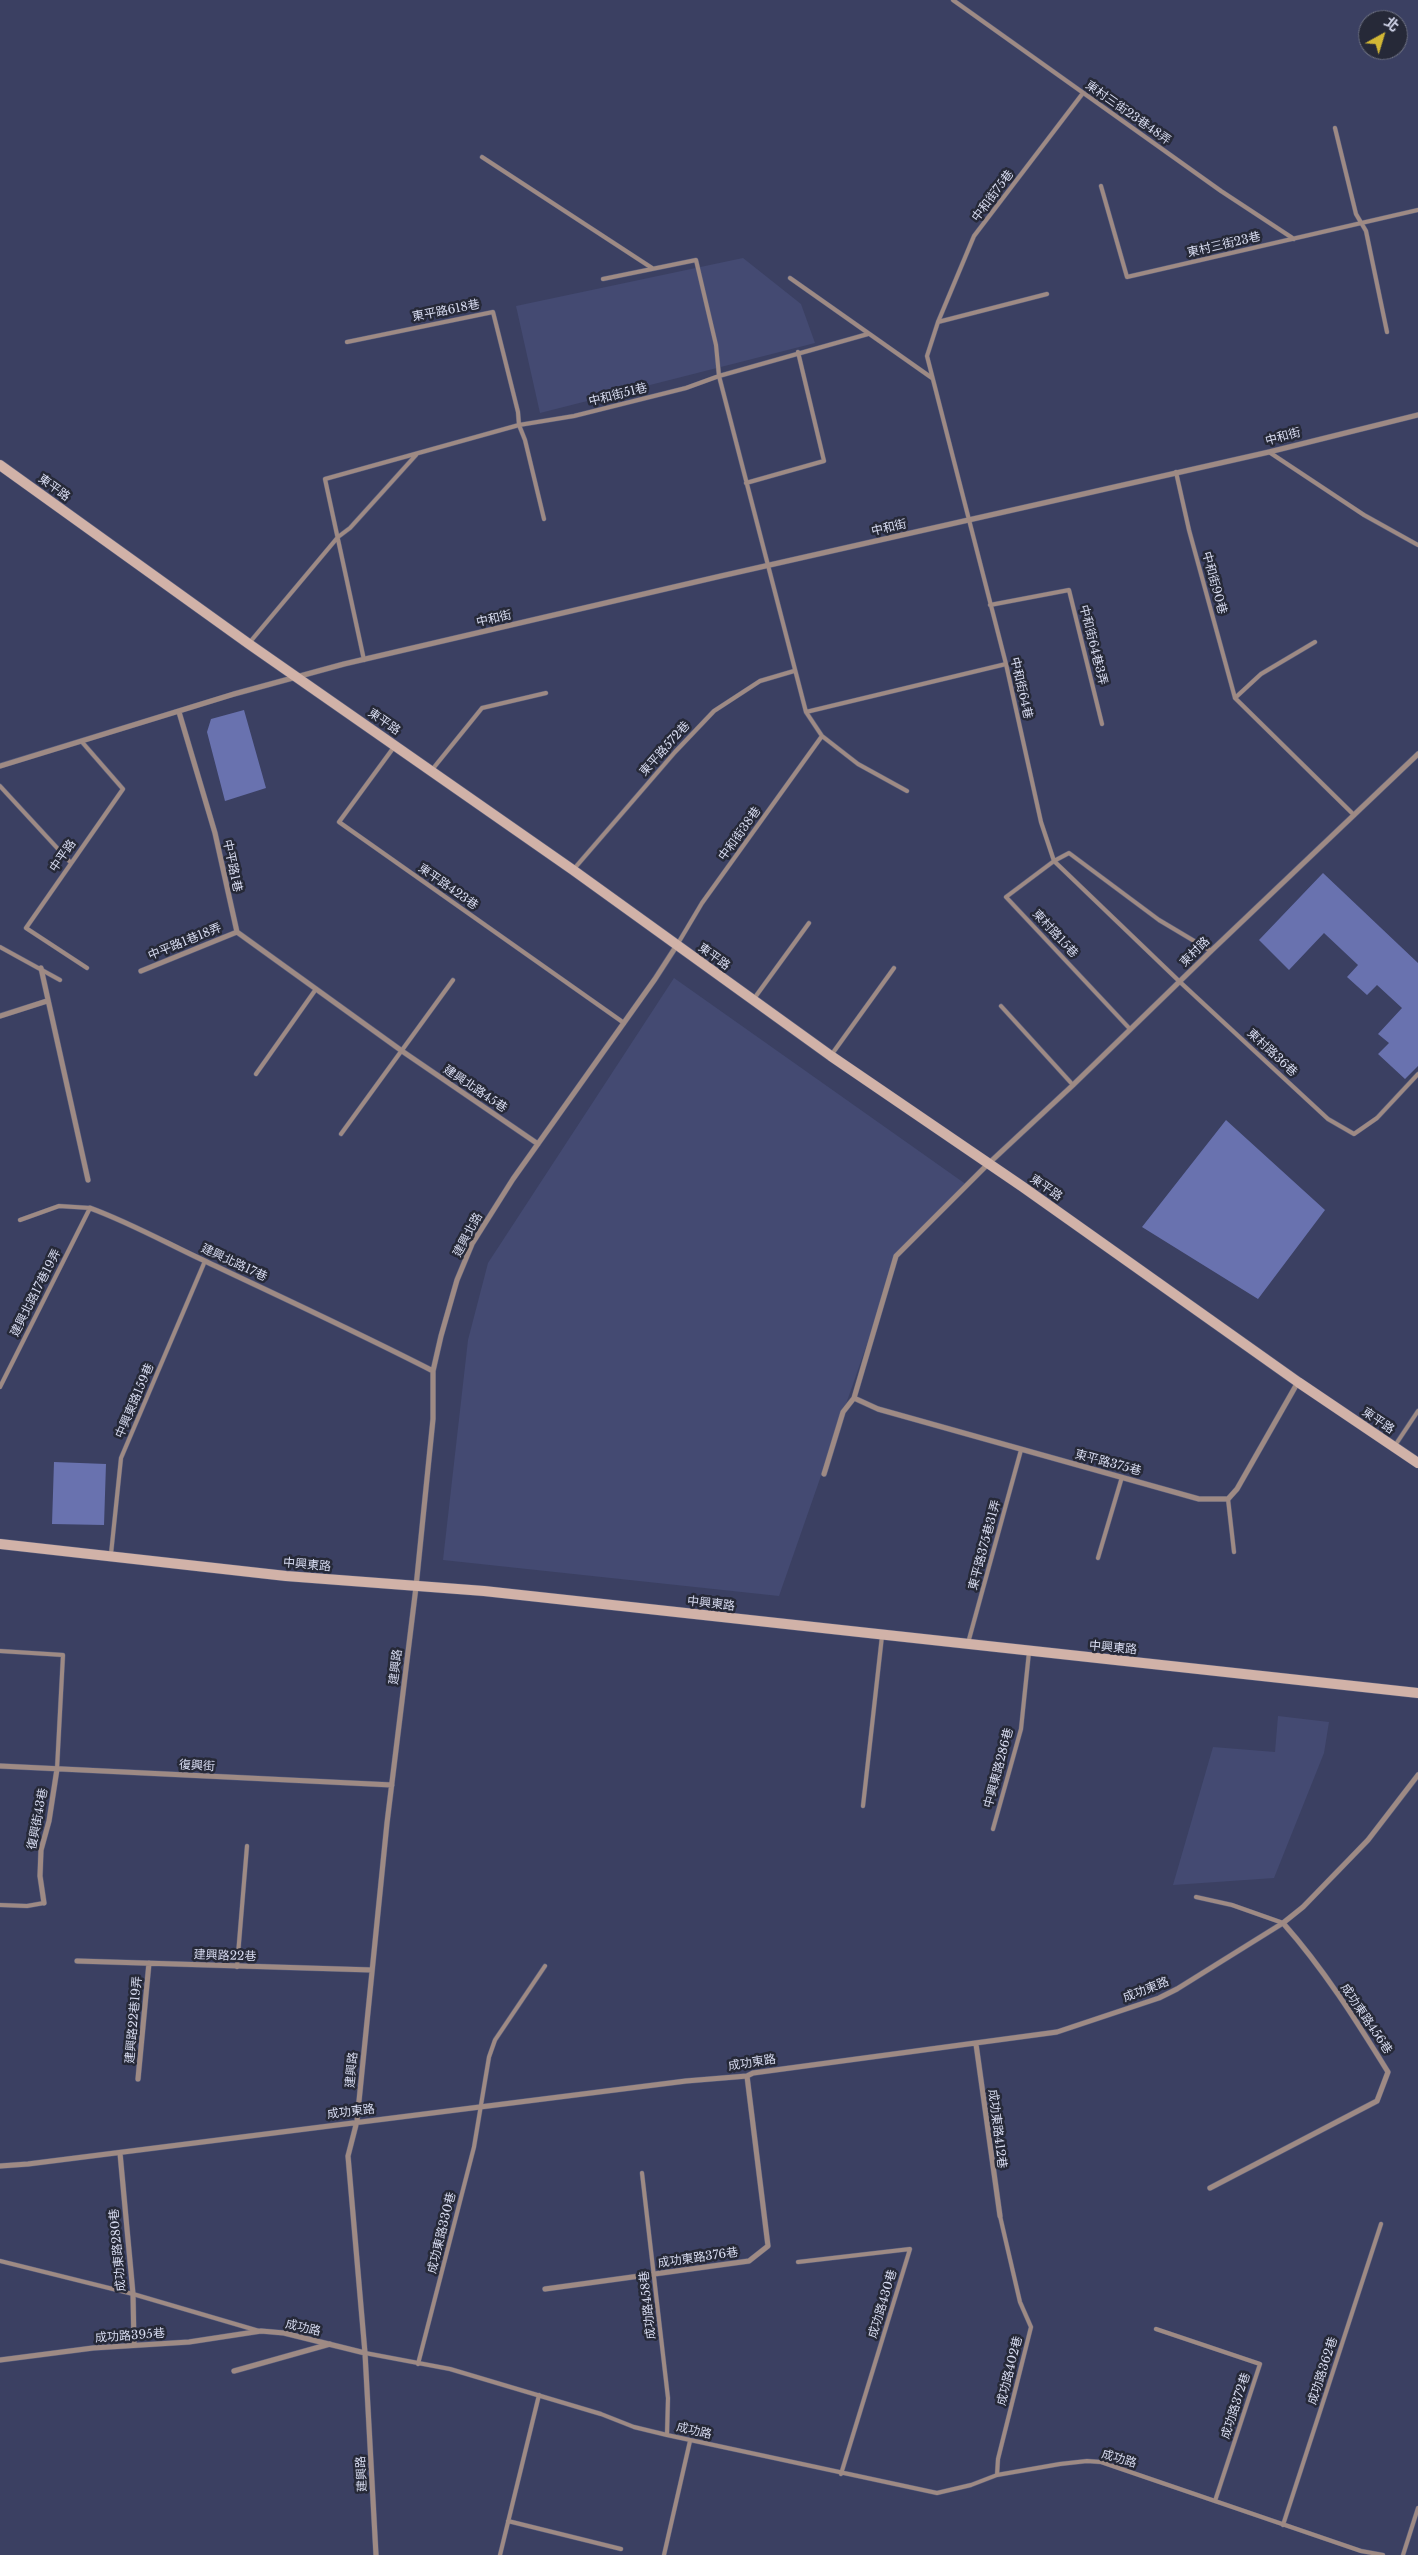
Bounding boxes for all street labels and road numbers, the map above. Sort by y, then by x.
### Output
street label: 東村三街23巷48弄 [1082,78,1174,148]
street label: 中和街75巷 [969,167,1017,225]
street label: 東村三街23巷 [1186,230,1262,260]
street label: 東平路618巷 [411,297,481,325]
street label: 中和街51巷 [587,381,649,409]
street label: 中和街 [1264,425,1302,449]
street label: 東平路 [35,472,73,504]
street label: 中和街 [870,517,908,539]
street label: 中和街90巷 [1199,550,1229,616]
street label: 中和街64巷3弄 [1076,603,1110,687]
street label: 中和街 [475,608,513,630]
street label: 中和街64巷 [1007,656,1035,720]
street label: 東平路 [365,706,403,738]
street label: 東平路572巷 [637,719,693,779]
street label: 中和街38巷 [716,804,764,864]
street label: 中平路 [47,837,79,875]
street label: 中平路1巷 [219,838,245,894]
street label: 東平路423巷 [415,861,481,913]
street label: 東村路15巷 [1029,907,1081,961]
street label: 中平路1巷18弄 [146,921,224,963]
street label: 東村路 [1177,934,1213,970]
street label: 東平路 [695,941,733,973]
street label: 東村路36巷 [1244,1026,1300,1080]
street label: 建興北路45巷 [440,1062,510,1116]
street label: 東平路 [1027,1172,1065,1204]
street label: 建興北路 [450,1210,486,1260]
street label: 建興北路17巷 [199,1241,269,1285]
street label: 建興北路17巷19弄 [8,1247,64,1339]
street label: 中興東路159巷 [113,1361,157,1441]
street label: 東平路 [1359,1405,1397,1437]
street label: 東平路375巷 [1073,1447,1143,1479]
street label: 東平路375巷31弄 [966,1498,1004,1592]
street label: 中興東路 [282,1556,332,1574]
street label: 中興東路 [686,1594,736,1614]
street label: 中興東路 [1088,1639,1138,1657]
street label: 建興路 [387,1648,405,1686]
street label: 中興東路286巷 [981,1726,1017,1810]
street label: 復興街 [179,1758,215,1774]
street label: 復興街43巷 [25,1787,51,1851]
street label: 建興路22巷 [193,1948,257,1964]
street label: 成功東路 [1121,1975,1171,2005]
street label: 建興路22巷19弄 [123,1976,145,2064]
street label: 成功東路456巷 [1337,1981,1395,2057]
street label: 建興路 [343,2051,361,2089]
street label: 成功東路 [727,2052,777,2074]
street label: 成功東路412巷 [985,2089,1009,2169]
street label: 成功東路 [326,2102,376,2122]
street label: 成功東路330巷 [425,2191,459,2275]
street label: 成功東路280巷 [107,2208,129,2292]
street label: 成功東路376巷 [657,2245,739,2271]
street label: 成功路430巷 [866,2268,900,2340]
street label: 成功路458巷 [637,2270,659,2340]
street label: 成功路 [284,2317,322,2339]
street label: 成功路395巷 [95,2326,165,2346]
street label: 成功路402巷 [994,2335,1026,2407]
street label: 成功路362巷 [1305,2335,1341,2407]
street label: 成功路372巷 [1219,2371,1253,2441]
street label: 成功路 [675,2420,713,2442]
street label: 成功路 [1100,2447,1138,2471]
street label: 建興路 [354,2456,370,2492]

